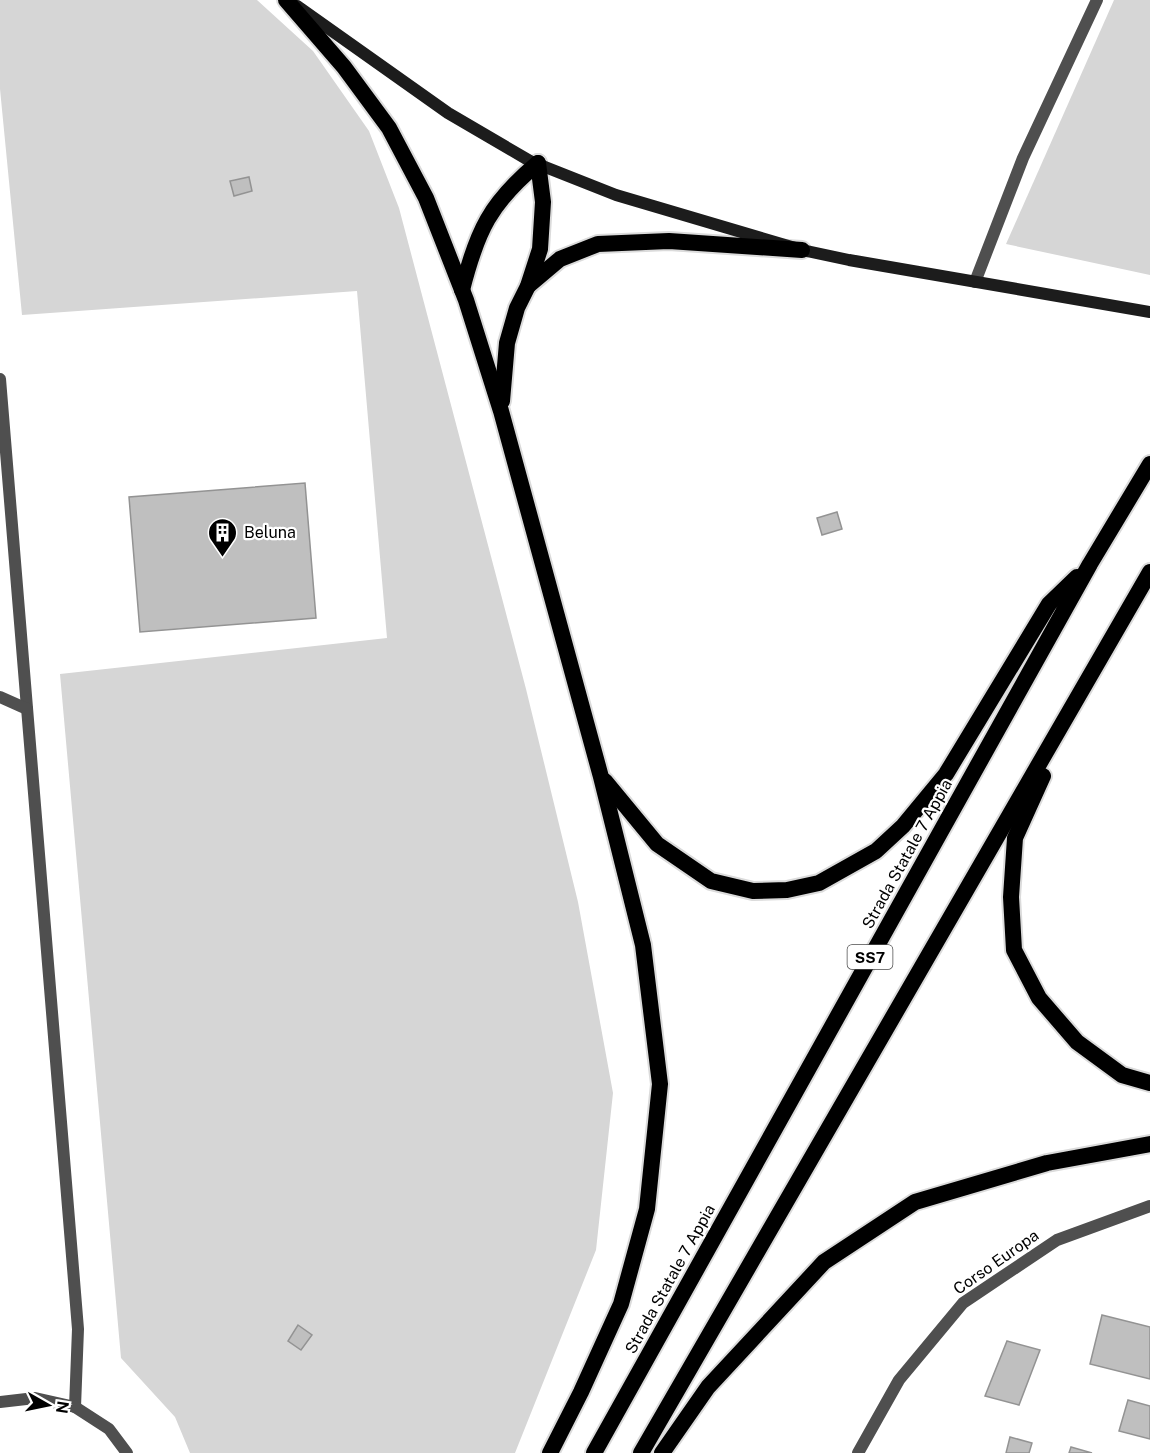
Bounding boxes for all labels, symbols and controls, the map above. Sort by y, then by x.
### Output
building icon: Beluna [207,516,239,558]
place label: Beluna [244,523,296,542]
street label: Strada Statale 7 Appia [858,776,956,932]
road number: SS7 [848,945,892,969]
street label: Strada Statale 7 Appia [621,1201,719,1357]
street label: Corso Europa [950,1226,1042,1298]
north arrow [18,1375,78,1435]
text: N [52,1400,73,1415]

